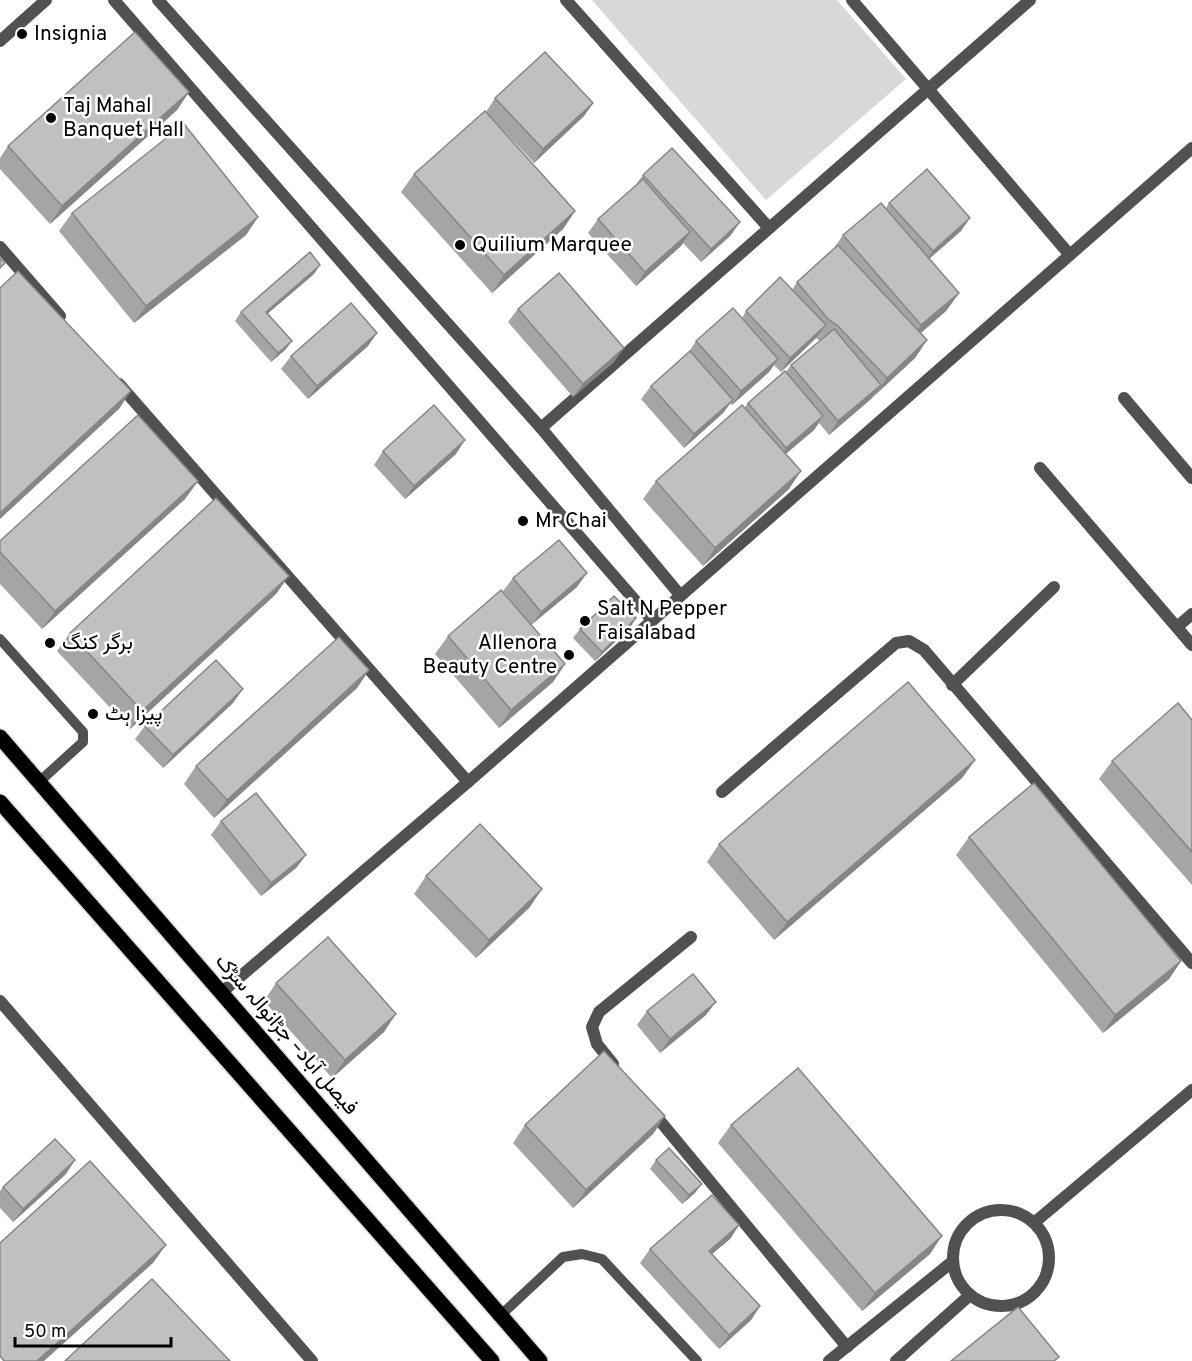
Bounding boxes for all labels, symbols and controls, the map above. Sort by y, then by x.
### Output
place label: Insignia [34,21,107,48]
marker: Insignia [15,27,29,41]
place label: Taj Mahal Banquet Hall [63,93,184,144]
marker: Taj Mahal Banquet Hall [44,111,58,125]
place label: Quilium Marquee [472,232,632,259]
marker: Quilium Marquee [453,238,467,252]
place label: Mr Chai [535,508,607,535]
marker: Mr Chai [516,514,530,528]
place label: Salt N Pepper Faisalabad [597,596,727,647]
marker: Salt N Pepper Faisalabad [578,614,592,628]
place label: برگر کنگ [62,630,133,657]
place label: Allenora Beauty Centre [423,630,557,681]
marker: برگر کنگ [43,636,57,650]
marker: Allenora Beauty Centre [562,648,576,662]
place label: پیزا ہٹ [105,701,163,728]
marker: پیزا ہٹ [86,707,100,721]
street label: فیصل آباد– جڑانوالہ سڑک [208,949,364,1121]
scale bar [15,1310,171,1348]
text: 50 m [24,1321,66,1344]

